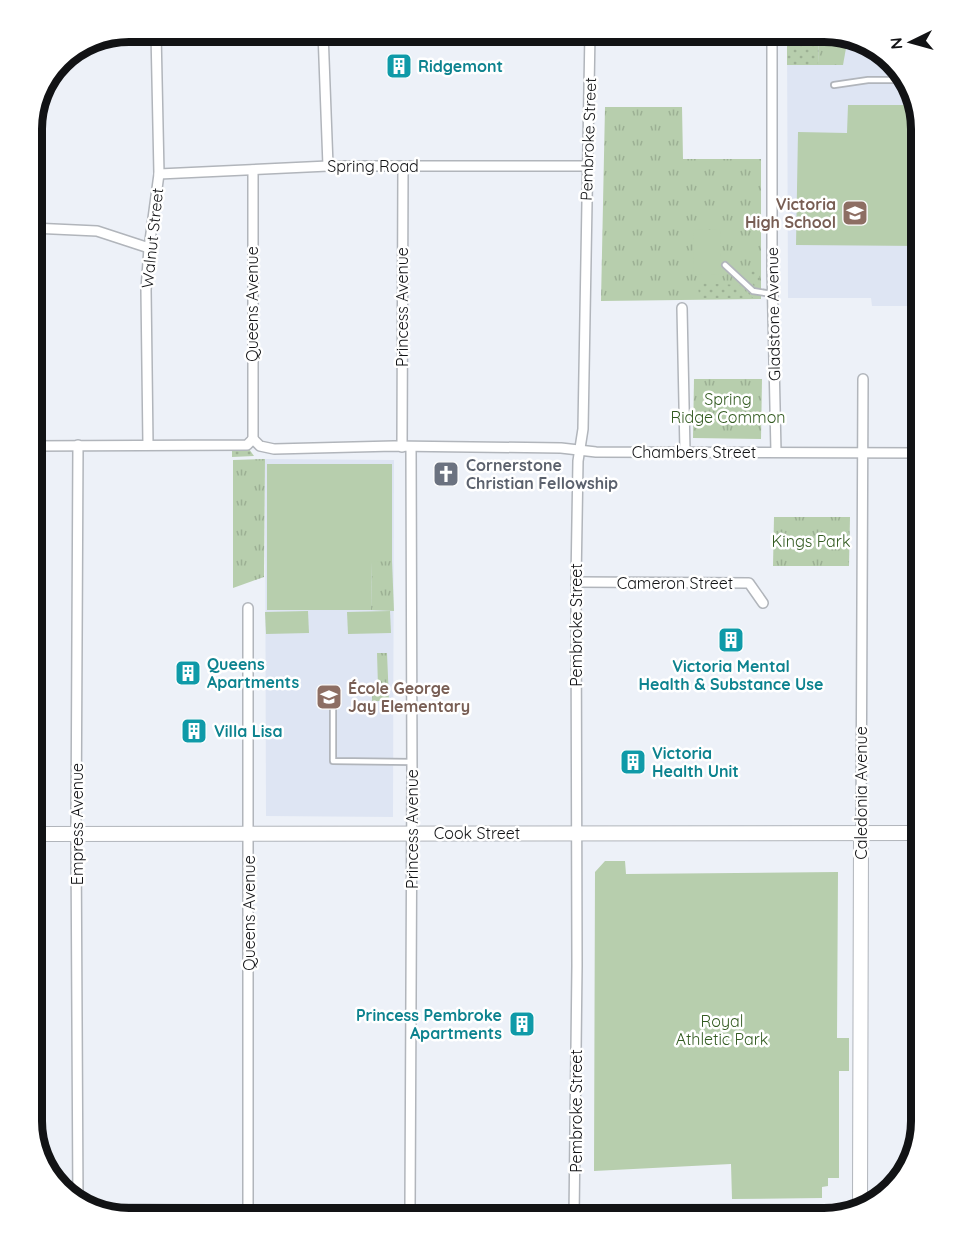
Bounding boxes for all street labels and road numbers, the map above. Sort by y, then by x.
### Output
street label: Pembroke Street [576,77,600,201]
street label: Spring Road [327,156,419,176]
street label: Walnut Street [137,187,167,289]
street label: Queens Avenue [242,246,262,362]
street label: Princess Avenue [392,247,412,367]
street label: Gladstone Avenue [762,247,784,381]
street label: Chambers Street [632,442,756,462]
street label: Pembroke Street [566,563,586,687]
street label: Cameron Street [617,573,733,593]
street label: Caledonia Avenue [851,726,871,860]
street label: Empress Avenue [67,763,87,885]
street label: Princess Avenue [402,769,422,889]
street label: Cook Street [434,823,520,843]
street label: Queens Avenue [239,855,259,971]
street label: Pembroke Street [566,1049,586,1173]

